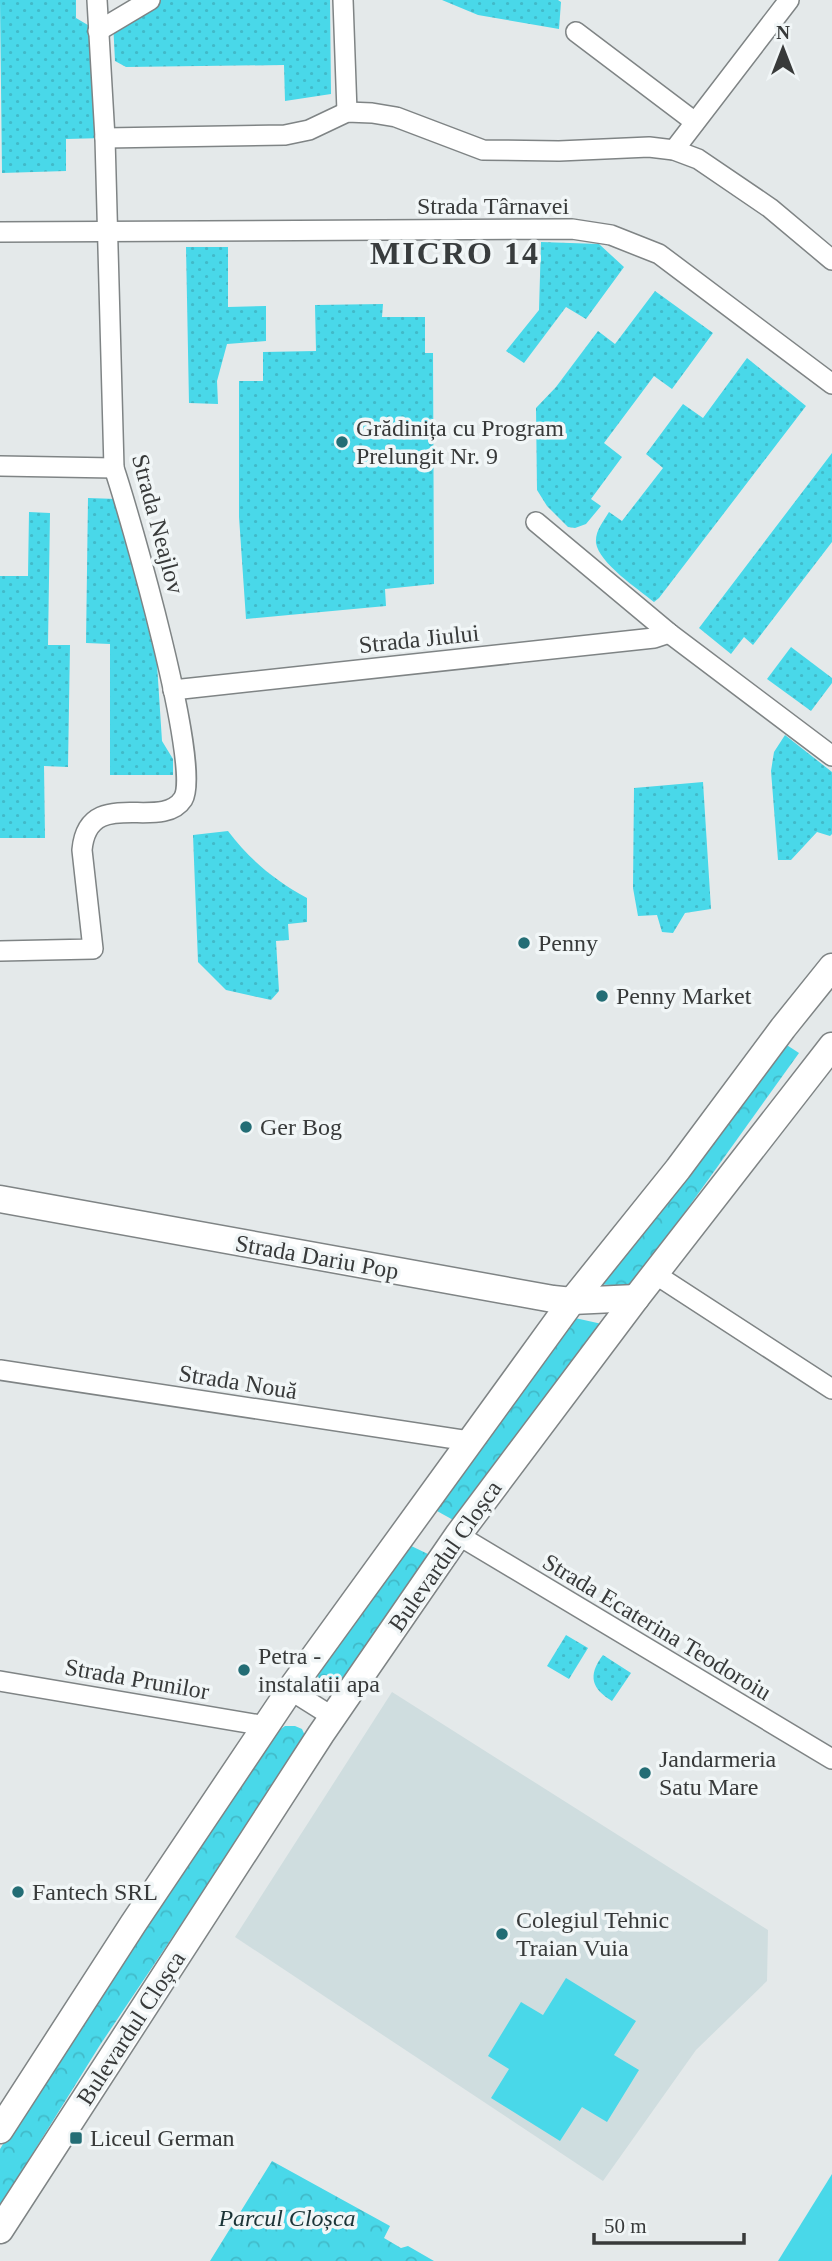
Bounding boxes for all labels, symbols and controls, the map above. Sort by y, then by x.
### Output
north arrow [748,14,818,84]
text: N [776,22,790,43]
street label: Strada Târnavei [417,193,569,219]
district label: MICRO 14 [370,235,540,271]
place label: Grădinița cu Program Prelungit Nr. 9 [356,415,564,469]
marker: Grădinița cu Program Prelungit Nr. 9 [334,434,350,450]
street label: Strada Neajlov [127,451,189,597]
street label: Strada Jiului [358,620,481,658]
place label: Penny [538,930,598,956]
marker: Penny [516,935,532,951]
place label: Penny Market [616,983,752,1009]
marker: Penny Market [594,988,610,1004]
place label: Ger Bog [260,1114,342,1140]
marker: Ger Bog [238,1119,254,1135]
street label: Strada Dariu Pop [233,1230,401,1284]
street label: Strada Nouă [177,1360,299,1404]
street label: Bulevardul Cloșca [383,1475,507,1636]
street label: Strada Ecaterina Teodoroiu [538,1548,776,1706]
place label: Petra - instalatii apa [258,1643,380,1697]
street label: Strada Prunilor [63,1654,211,1704]
marker: Petra - instalatii apa [236,1662,252,1678]
place label: Jandarmeria Satu Mare [659,1746,777,1800]
marker: Jandarmeria Satu Mare [637,1765,653,1781]
place label: Fantech SRL [32,1879,158,1905]
marker: Fantech SRL [10,1884,26,1900]
place label: Colegiul Tehnic Traian Vuia [516,1907,669,1961]
marker: Colegiul Tehnic Traian Vuia [494,1926,510,1942]
street label: Bulevardul Cloșca [72,1946,191,2110]
place label: Liceul German [90,2125,235,2151]
marker: Liceul German [68,2130,84,2146]
scale bar [594,2202,744,2246]
park label: Parcul Cloșca [217,2205,356,2231]
text: 50 m [604,2214,647,2238]

